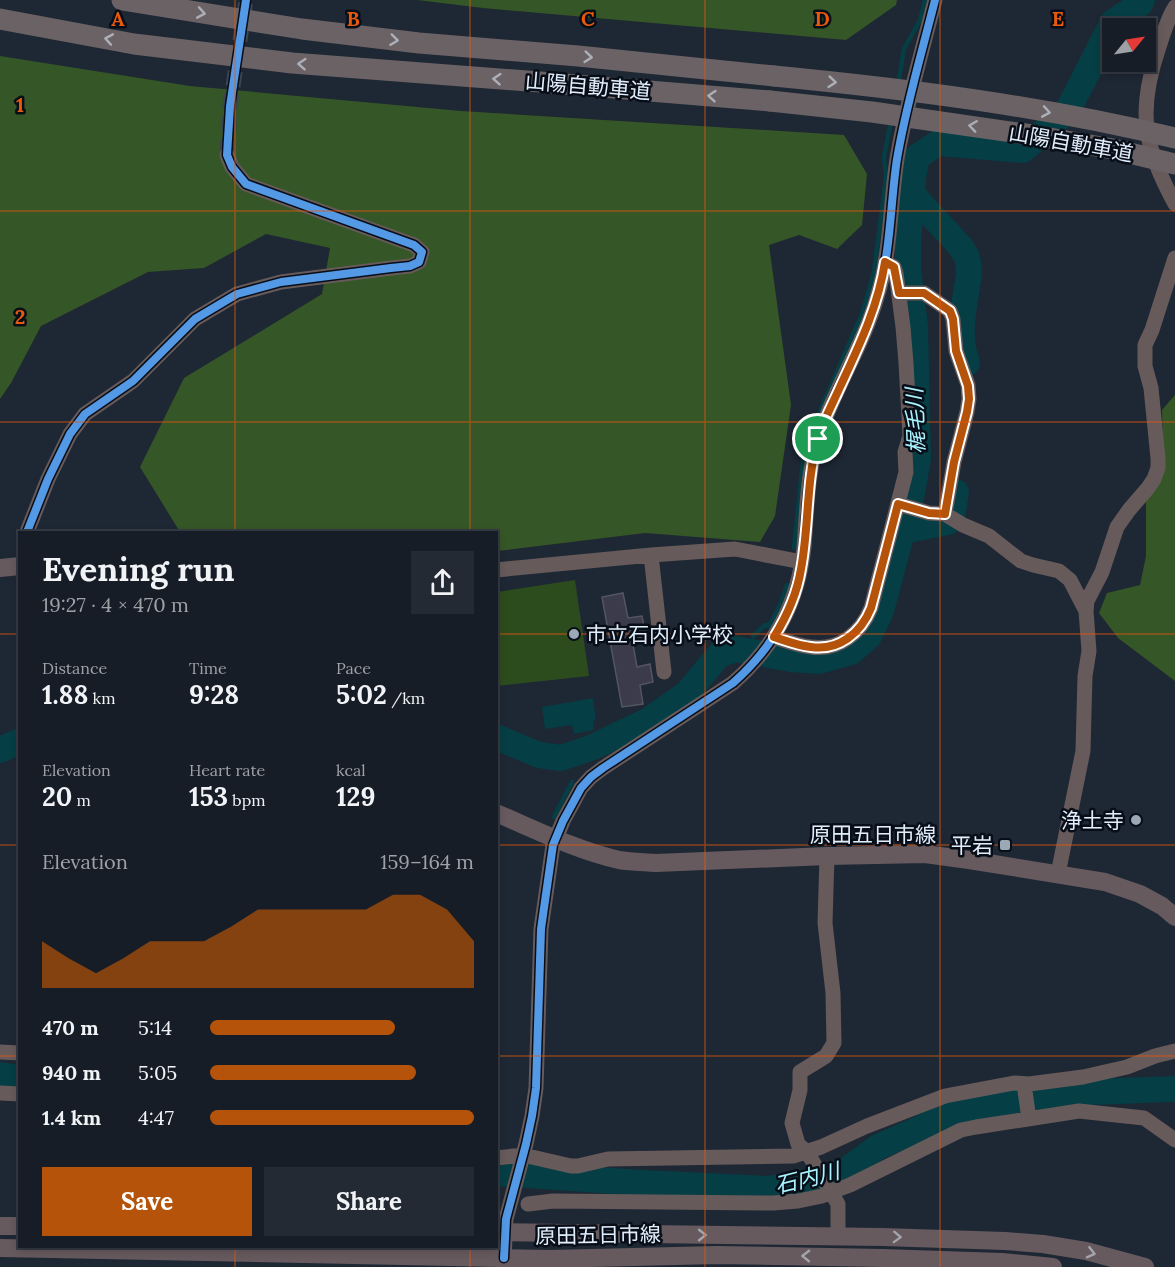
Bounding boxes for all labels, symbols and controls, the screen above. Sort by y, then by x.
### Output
text: A [111,6,125,31]
text: B [346,6,360,31]
text: C [581,6,595,31]
text: D [814,6,830,31]
text: E [1052,6,1064,31]
one-way arrow [196,7,205,19]
north arrow [1102,18,1156,72]
map controls [1102,18,1156,72]
one-way arrow [104,33,114,46]
one-way arrow [389,33,398,46]
one-way arrow [583,50,592,63]
one-way arrow [298,58,307,71]
street label: 山陽自動車道 [524,67,652,105]
one-way arrow [492,72,501,85]
one-way arrow [827,75,836,88]
one-way arrow [708,90,717,103]
text: 1 [16,92,24,117]
one-way arrow [1040,105,1050,118]
street label: 山陽自動車道 [1007,119,1135,167]
one-way arrow [969,121,978,133]
text: 2 [15,304,25,329]
water label: 梶毛川 [900,386,930,454]
pin [792,413,843,464]
icon: arrive [801,422,834,455]
text: Evening run [42,548,234,590]
button: share [411,551,474,614]
text: 19:27 · 4 × 470 m [42,592,189,617]
place label: 市立石内小学校 [586,621,733,648]
marker: 市立石内小学校 [567,627,581,641]
text: Distance [42,658,107,678]
text: Time [189,658,227,678]
text: Pace [336,658,371,678]
text: 1.88 [42,678,88,711]
text: 9:28 [189,678,239,711]
text: 5:02 [336,678,387,711]
text: km [88,688,115,708]
text: /km [387,688,425,708]
text: Elevation [42,760,111,780]
text: Heart rate [189,760,265,780]
text: kcal [336,760,366,780]
text: 20 [42,780,72,813]
text: 153 [189,780,228,813]
text: 129 [336,780,375,813]
text: m [72,790,91,810]
text: bpm [228,790,266,810]
place label: 浄土寺 [1061,807,1124,834]
marker: 浄土寺 [1129,813,1143,827]
street label: 原田五日市線 [810,821,936,848]
place label: 平岩 [951,832,993,859]
marker: 平岩 [998,838,1012,852]
text: Elevation [42,849,128,874]
text: 159–164 m [380,849,474,874]
text: 470 m [42,1015,99,1040]
text: 5:14 [138,1015,172,1040]
text: 940 m [42,1060,101,1085]
text: 5:05 [138,1060,177,1085]
text: 1.4 km [42,1105,101,1130]
text: 4:47 [138,1105,174,1130]
water label: 石内川 [772,1156,844,1200]
button: Save [42,1167,252,1236]
button: Share [264,1167,474,1236]
street label: 原田五日市線 [535,1220,661,1250]
one-way arrow [697,1229,706,1241]
one-way arrow [892,1231,901,1243]
one-way arrow [1086,1245,1096,1258]
one-way arrow [802,1250,811,1262]

